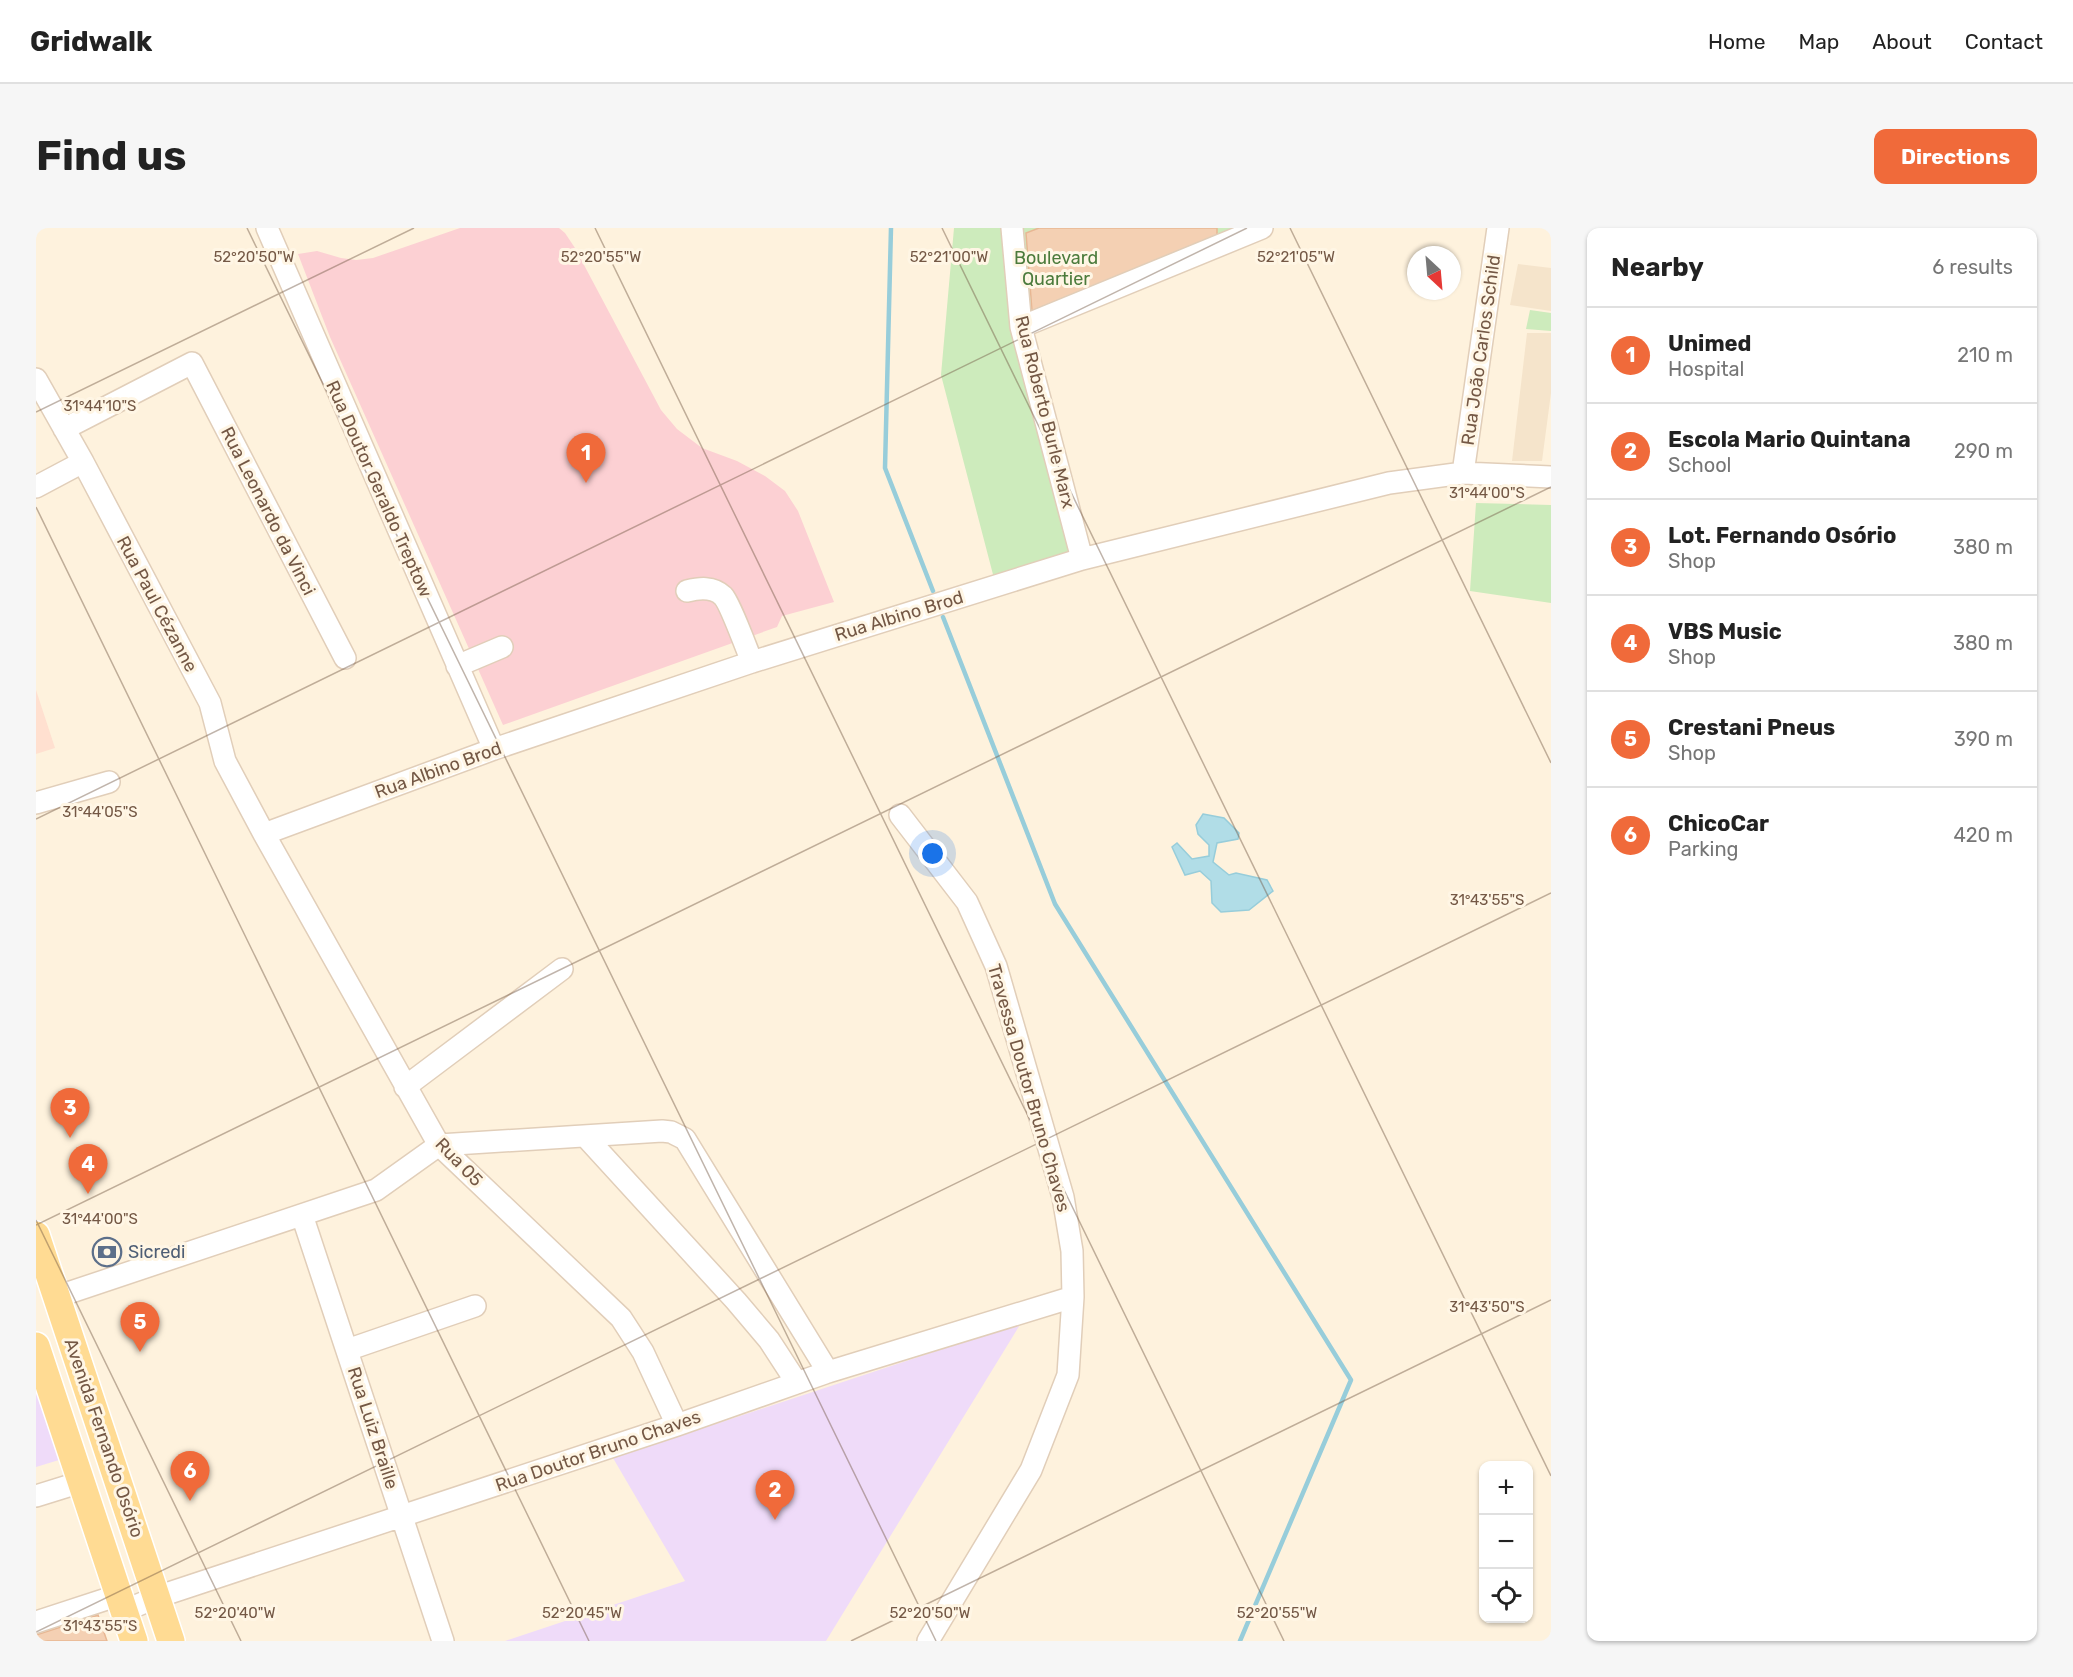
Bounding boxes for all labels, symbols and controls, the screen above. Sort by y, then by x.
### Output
text: Gridwalk [30,25,152,58]
text: Home [1708,29,1765,54]
text: Map [1798,29,1839,54]
text: About [1872,29,1932,54]
text: Contact [1965,29,2043,54]
button: Directions [1874,129,2037,184]
text: Find us [36,131,187,181]
north arrow [1407,246,1461,300]
park label: Boulevard Quartier [1014,247,1098,290]
text: 52°20'50"W [213,248,295,266]
text: 52°20'55"W [561,248,641,266]
text: 52°21'00"W [910,248,988,266]
text: 52°21'05"W [1257,248,1335,266]
text: Nearby [1611,252,1704,283]
street label: Rua João Carlos Schild [1457,253,1505,447]
text: 6 results [1932,255,2013,279]
street label: Rua Roberto Burle Marx [1010,313,1080,511]
text: Unimed [1668,330,1752,357]
text: 1 [1626,343,1635,367]
text: 210 m [1957,343,2013,367]
text: Hospital [1668,357,1744,381]
street label: Rua Doutor Geraldo Treptow [321,377,437,601]
text: 31°44'10"S [64,397,136,415]
street label: Rua Leonardo da Vinci [216,423,320,599]
text: Escola Mario Quintana [1668,426,1911,453]
pin: 1 [566,434,606,483]
text: 2 [1624,439,1637,463]
text: 290 m [1954,439,2013,463]
text: School [1668,453,1731,477]
text: 31°44'00"S [1449,484,1525,502]
text: Lot. Fernando Osório [1668,522,1896,549]
street label: Rua Paul Cézanne [112,532,202,676]
text: 3 [1624,535,1637,559]
text: 380 m [1953,535,2013,559]
text: Shop [1668,549,1716,573]
street label: Rua Albino Brod [832,586,966,646]
text: VBS Music [1668,618,1782,645]
text: 4 [1624,631,1637,655]
text: 380 m [1953,631,2013,655]
text: Shop [1668,645,1716,669]
text: Crestani Pneus [1668,714,1835,741]
text: 5 [1624,727,1637,751]
text: 390 m [1954,727,2013,751]
street label: Rua Albino Brod [372,737,504,803]
text: Shop [1668,741,1716,765]
text: 31°44'05"S [62,803,138,821]
text: ChicoCar [1668,810,1769,837]
text: 6 [1624,823,1637,847]
text: 420 m [1953,823,2013,847]
text: Parking [1668,837,1739,861]
your location [918,839,947,868]
text: 31°43'55"S [1450,891,1524,909]
street label: Travessa Doutor Bruno Chaves [983,962,1075,1214]
pin: 3 [51,1088,90,1138]
street label: Rua 05 [431,1133,487,1191]
pin: 4 [68,1144,108,1194]
text: 31°44'00"S [62,1210,138,1228]
bank icon: Sicredi [91,1236,123,1268]
place label: Sicredi [128,1241,185,1263]
text: 31°43'50"S [1449,1298,1525,1316]
pin: 5 [120,1302,160,1352]
street label: Avenida Fernando Osório [60,1336,148,1540]
street label: Rua Luiz Braille [343,1364,403,1492]
street label: Rua Doutor Bruno Chaves [492,1405,704,1497]
pin: 6 [170,1452,210,1501]
map controls [1479,1461,1533,1623]
button: + [1479,1461,1533,1515]
pin: 2 [756,1470,794,1520]
button: − [1479,1515,1533,1569]
button: locate [1479,1569,1533,1623]
text: 52°20'40"W [195,1604,275,1622]
text: 52°20'45"W [542,1604,622,1622]
text: 52°20'50"W [889,1604,971,1622]
text: 52°20'55"W [1237,1604,1317,1622]
text: 31°43'55"S [63,1617,137,1635]

